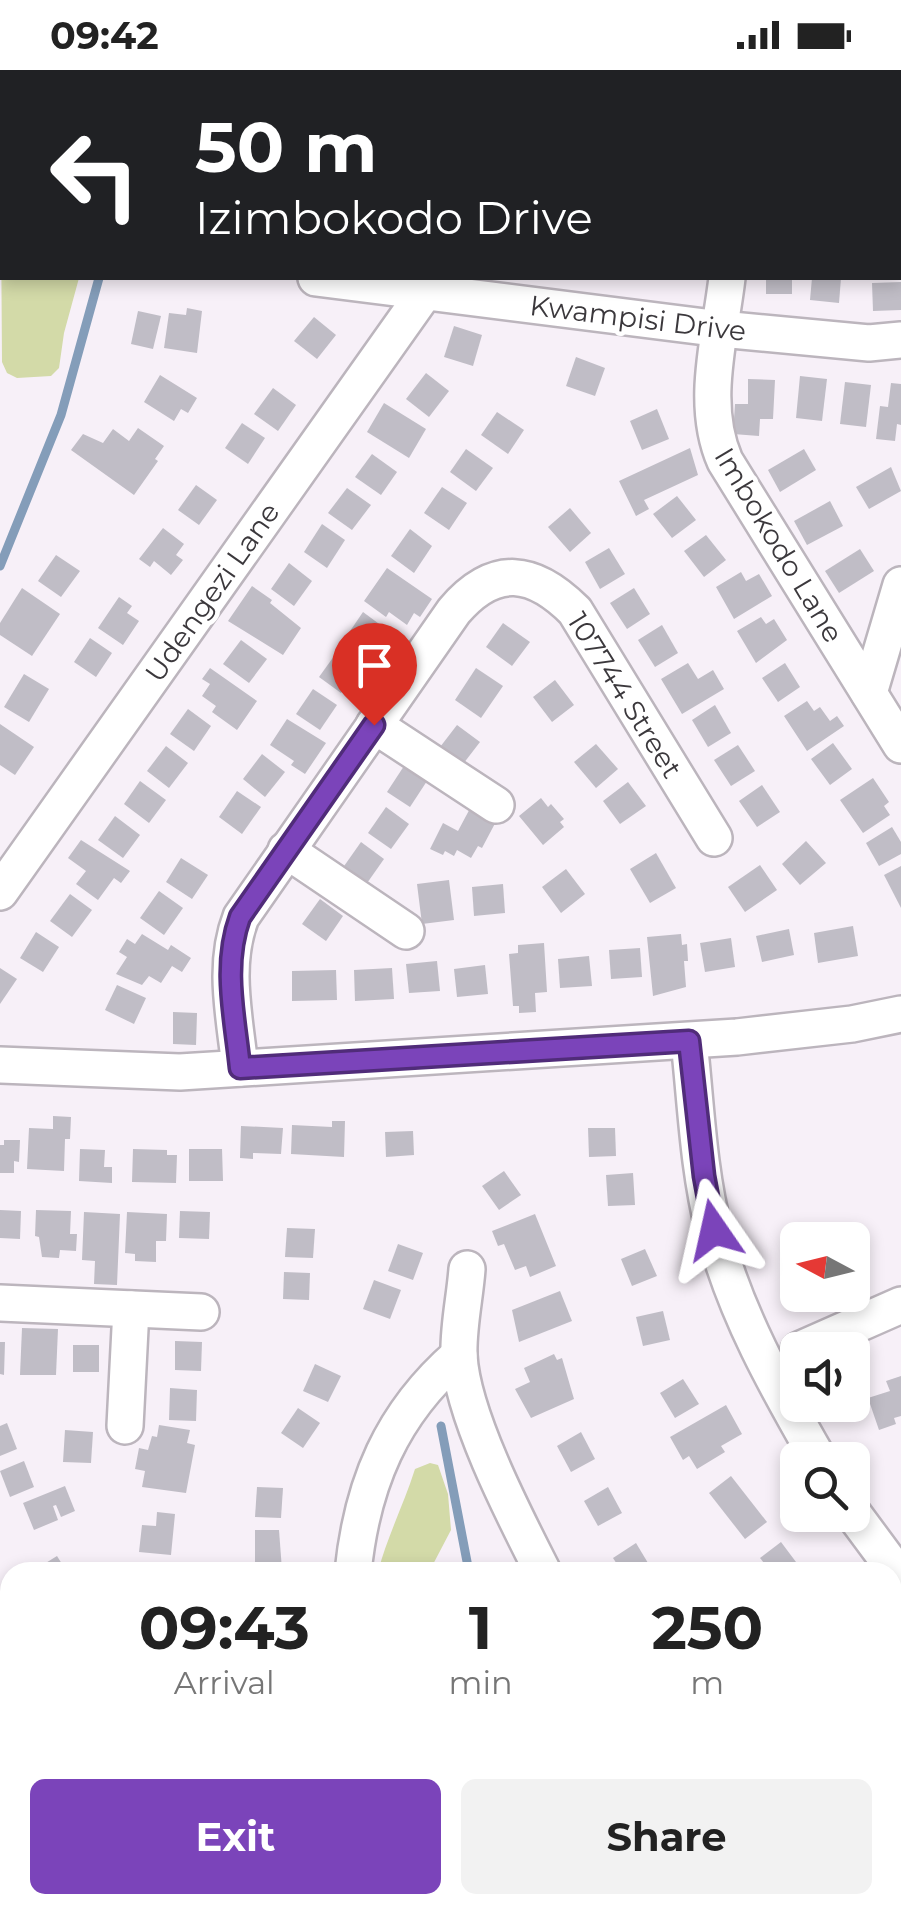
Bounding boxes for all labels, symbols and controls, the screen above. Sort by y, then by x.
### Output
text: 09:42 [50,12,159,59]
text: 50 m [195,104,377,190]
icon: left [30,110,160,240]
text: Izimbokodo Drive [195,190,593,245]
street label: Kwampisi Drive [528,288,748,348]
street label: Imbokodo Lane [707,441,851,649]
street label: Udengezi Lane [138,496,286,688]
street label: 107744 Street [561,606,689,784]
pin [332,623,417,726]
icon: arrive [347,638,402,693]
position arrow [662,1178,766,1282]
north arrow [780,1222,870,1312]
map controls [780,1222,870,1532]
button: sound [780,1332,870,1422]
button: search [780,1442,870,1532]
text: 09:43 [139,1591,310,1664]
text: 1 [469,1591,492,1664]
text: 250 [651,1591,763,1664]
text: Arrival [174,1663,275,1702]
text: min [449,1663,513,1702]
text: m [690,1663,724,1702]
button: Exit [30,1779,441,1894]
button: Share [461,1779,872,1894]

